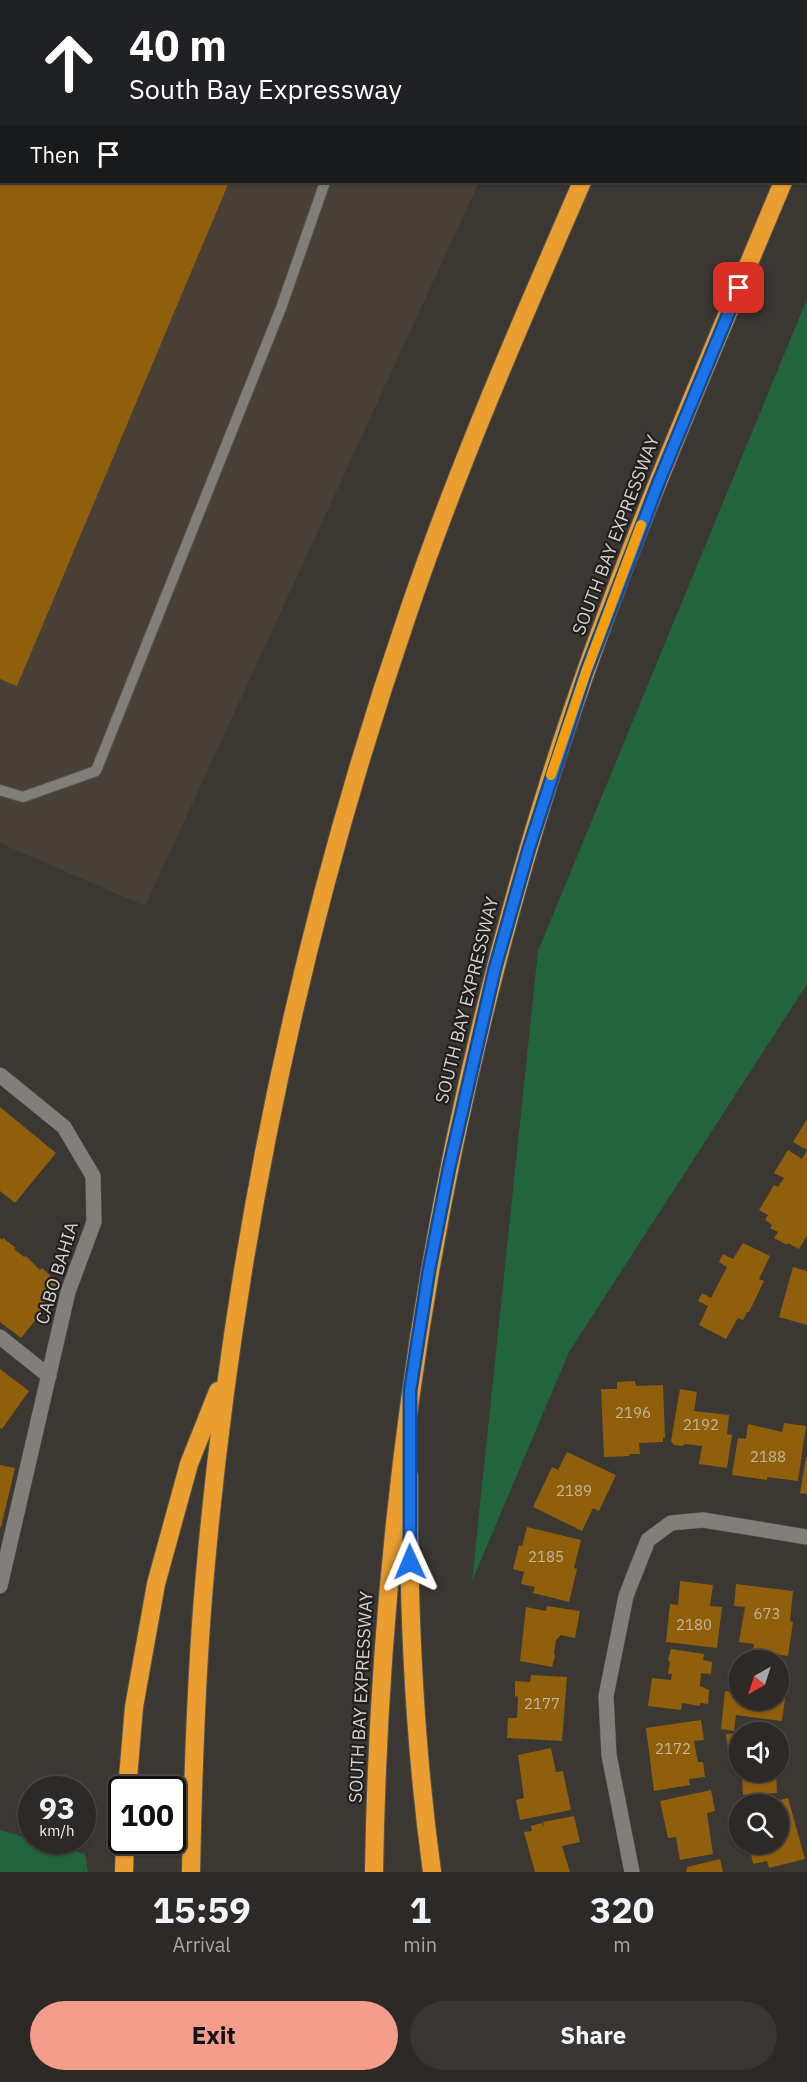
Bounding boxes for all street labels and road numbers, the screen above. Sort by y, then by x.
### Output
street label: SOUTH BAY EXPRESSWAY [567,431,664,638]
street label: SOUTH BAY EXPRESSWAY [430,894,503,1106]
street label: CABO BAHIA [30,1218,83,1327]
street label: SOUTH BAY EXPRESSWAY [343,1590,378,1804]

